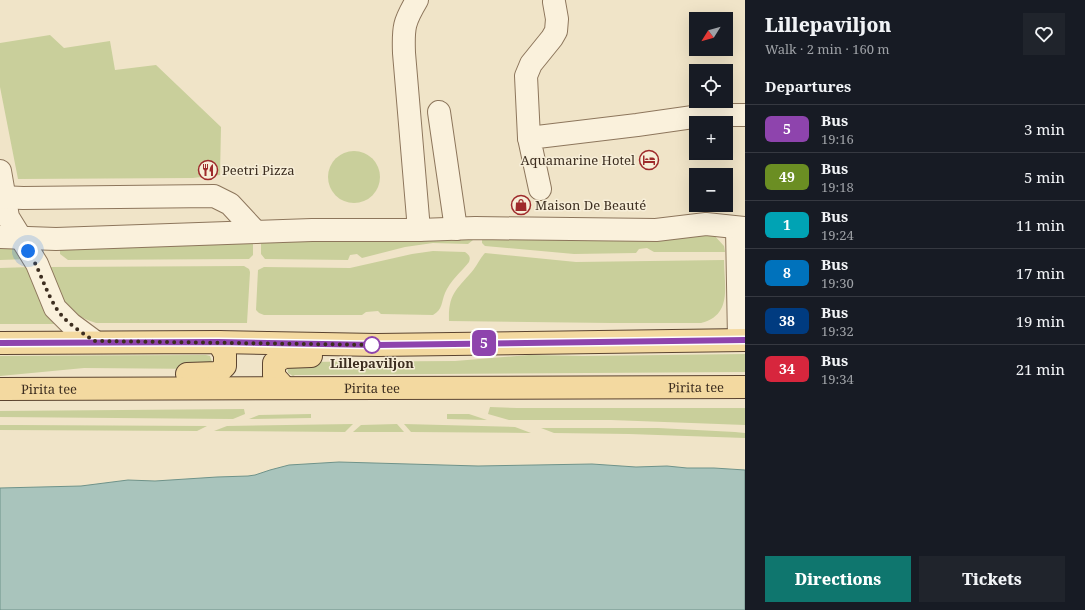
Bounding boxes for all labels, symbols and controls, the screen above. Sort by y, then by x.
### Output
north arrow [689,12,733,56]
map controls [689,12,733,212]
text: Lillepaviljon [765,12,891,38]
button: heart [1023,13,1065,55]
text: Walk · 2 min · 160 m [765,40,890,58]
button: locate [689,64,733,108]
text: Departures [765,76,851,96]
text: Bus [821,110,848,130]
button: + [689,116,733,160]
text: 5 [783,119,791,138]
text: 3 min [1024,119,1065,139]
text: 19:16 [821,130,854,148]
hotel icon: Aquamarine Hotel [638,149,660,171]
place label: Aquamarine Hotel [521,151,635,169]
text: Bus [821,158,848,178]
restaurant icon: Peetri Pizza [197,159,219,181]
place label: Peetri Pizza [222,161,295,179]
text: 49 [779,167,795,186]
text: 5 min [1024,167,1065,187]
button: − [689,168,733,212]
text: 19:18 [821,178,854,196]
shop icon: Maison De Beauté [510,194,532,216]
place label: Maison De Beauté [535,196,646,214]
text: Bus [821,206,848,226]
text: 1 [783,215,791,234]
text: 11 min [1016,215,1065,235]
text: 19:24 [821,226,854,244]
your location [18,241,38,261]
text: Bus [821,254,848,274]
text: 8 [783,263,791,282]
text: 17 min [1016,263,1065,283]
text: 19:30 [821,274,854,292]
text: Bus [821,302,848,322]
text: 38 [779,311,795,330]
text: 19 min [1016,311,1065,331]
text: 19:32 [821,322,854,340]
line badge: 5 [471,330,497,356]
text: 5 [480,333,488,352]
marker: Lillepaviljon [363,336,381,354]
text: Bus [821,350,848,370]
place label: Lillepaviljon [330,354,414,372]
text: 34 [779,359,795,378]
text: 21 min [1016,359,1065,379]
text: 19:34 [821,370,854,388]
street label: Pirita tee [668,378,724,396]
street label: Pirita tee [344,379,400,397]
street label: Pirita tee [21,380,77,398]
button: Directions [765,556,911,602]
button: Tickets [919,556,1065,602]

